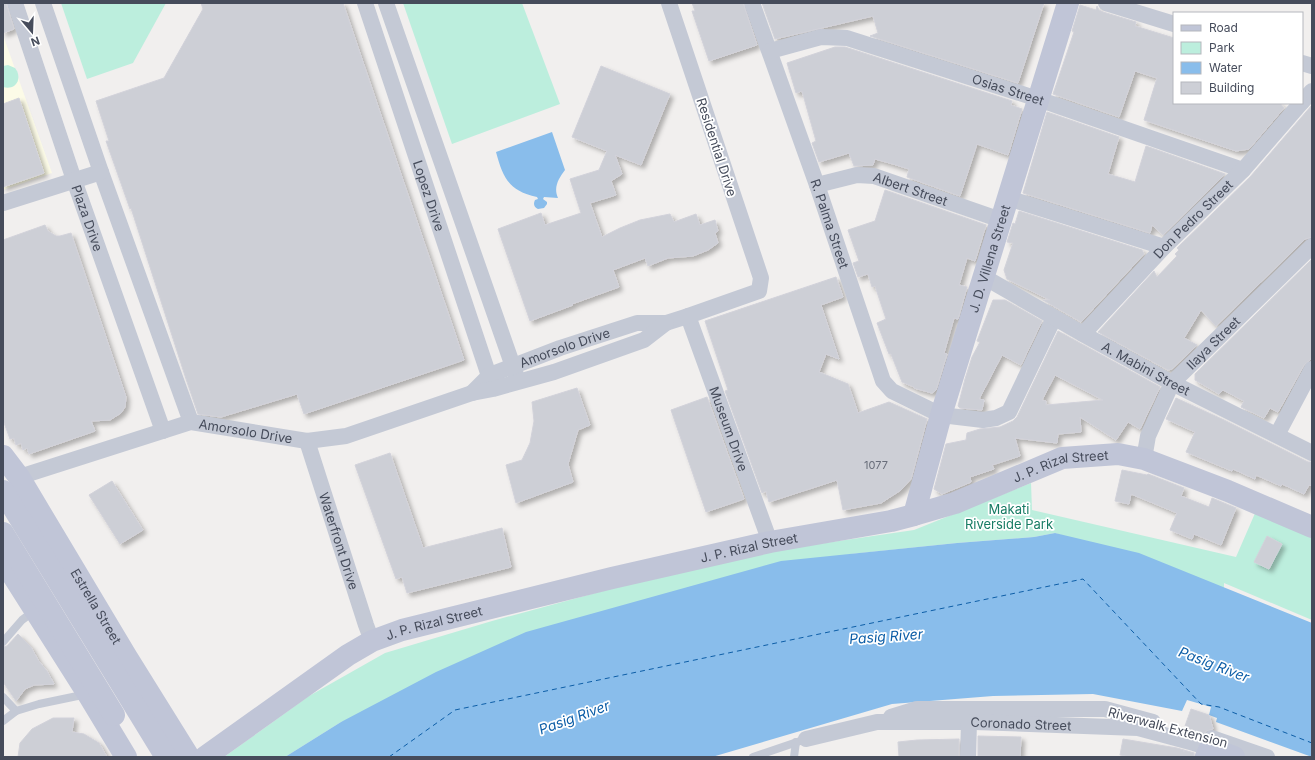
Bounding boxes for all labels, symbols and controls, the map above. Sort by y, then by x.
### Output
north arrow [12,12,52,52]
legend [1173,12,1303,104]
text: Road [1209,20,1238,35]
text: N [29,33,42,49]
text: Park [1209,40,1235,55]
text: Water [1209,60,1243,75]
street label: Osias Street [970,70,1046,108]
text: Building [1209,80,1254,95]
street label: Residential Drive [694,96,740,198]
street label: Lopez Drive [410,158,448,233]
street label: Albert Street [871,168,950,209]
street label: R. Palma Street [807,177,853,271]
street label: Don Pedro Street [1150,177,1236,262]
street label: Plaza Drive [68,183,107,253]
street label: J. D. Villena Street [965,203,1013,315]
street label: Ilaya Street [1183,313,1243,373]
street label: Amorsolo Drive [517,324,612,371]
street label: A. Mabini Street [1099,338,1193,399]
street label: Museum Drive [706,384,752,473]
street label: Amorsolo Drive [198,415,294,447]
street label: J. P. Rizal Street [1010,447,1109,486]
house number: 1077 [864,458,888,472]
street label: Waterfront Drive [316,490,362,592]
park label: Makati Riverside Park [965,501,1053,532]
street label: J. P. Rizal Street [699,529,799,566]
street label: Estrella Street [68,566,125,647]
street label: J. P. Rizal Street [383,602,484,643]
water label: Pasig River [848,625,924,647]
water label: Pasig River [1176,643,1252,685]
water label: Pasig River [536,696,612,738]
street label: Riverwalk Extension [1106,703,1230,751]
street label: Coronado Street [970,714,1072,734]

